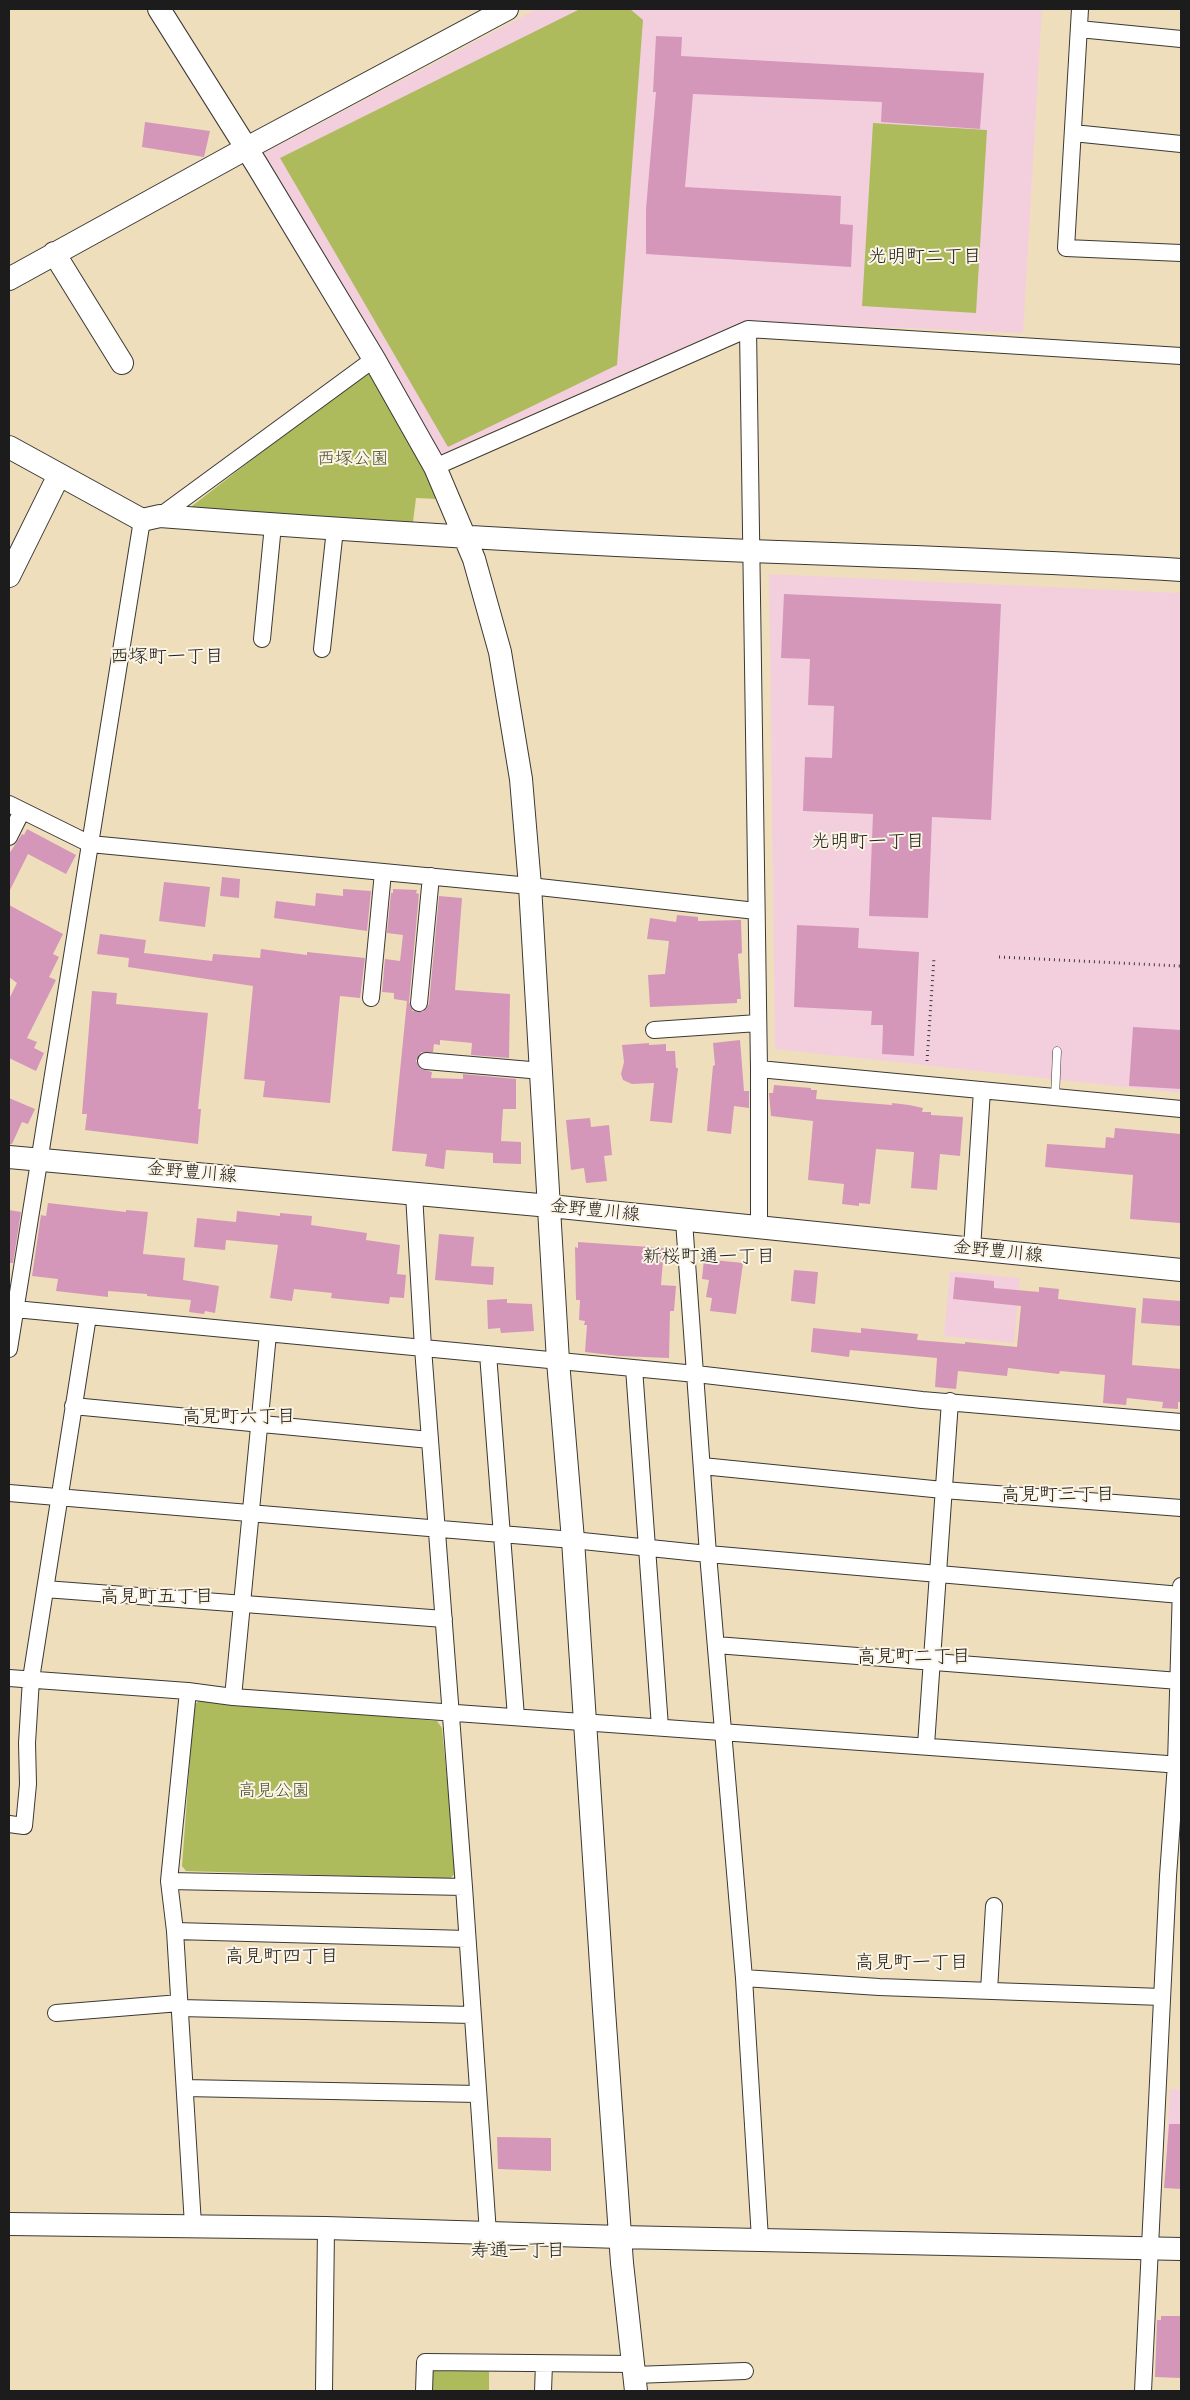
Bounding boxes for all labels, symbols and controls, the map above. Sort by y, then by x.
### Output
district label: 光明町二丁目 [868,246,982,268]
park label: 西塚公園 [317,448,389,470]
district label: 西塚町一丁目 [110,646,224,668]
district label: 光明町一丁目 [811,831,925,853]
street label: 金野豊川線 [146,1158,238,1188]
street label: 金野豊川線 [549,1196,641,1226]
street label: 金野豊川線 [952,1237,1044,1267]
district label: 新桜町通一丁目 [643,1246,775,1268]
district label: 高見町六丁目 [182,1406,296,1428]
district label: 高見町三丁目 [1001,1484,1115,1506]
district label: 高見町五丁目 [100,1586,214,1608]
district label: 高見町二丁目 [857,1646,971,1668]
park label: 高見公園 [238,1780,310,1802]
district label: 高見町四丁目 [225,1946,339,1968]
district label: 高見町一丁目 [855,1952,969,1974]
district label: 寿通一丁目 [471,2240,565,2262]

